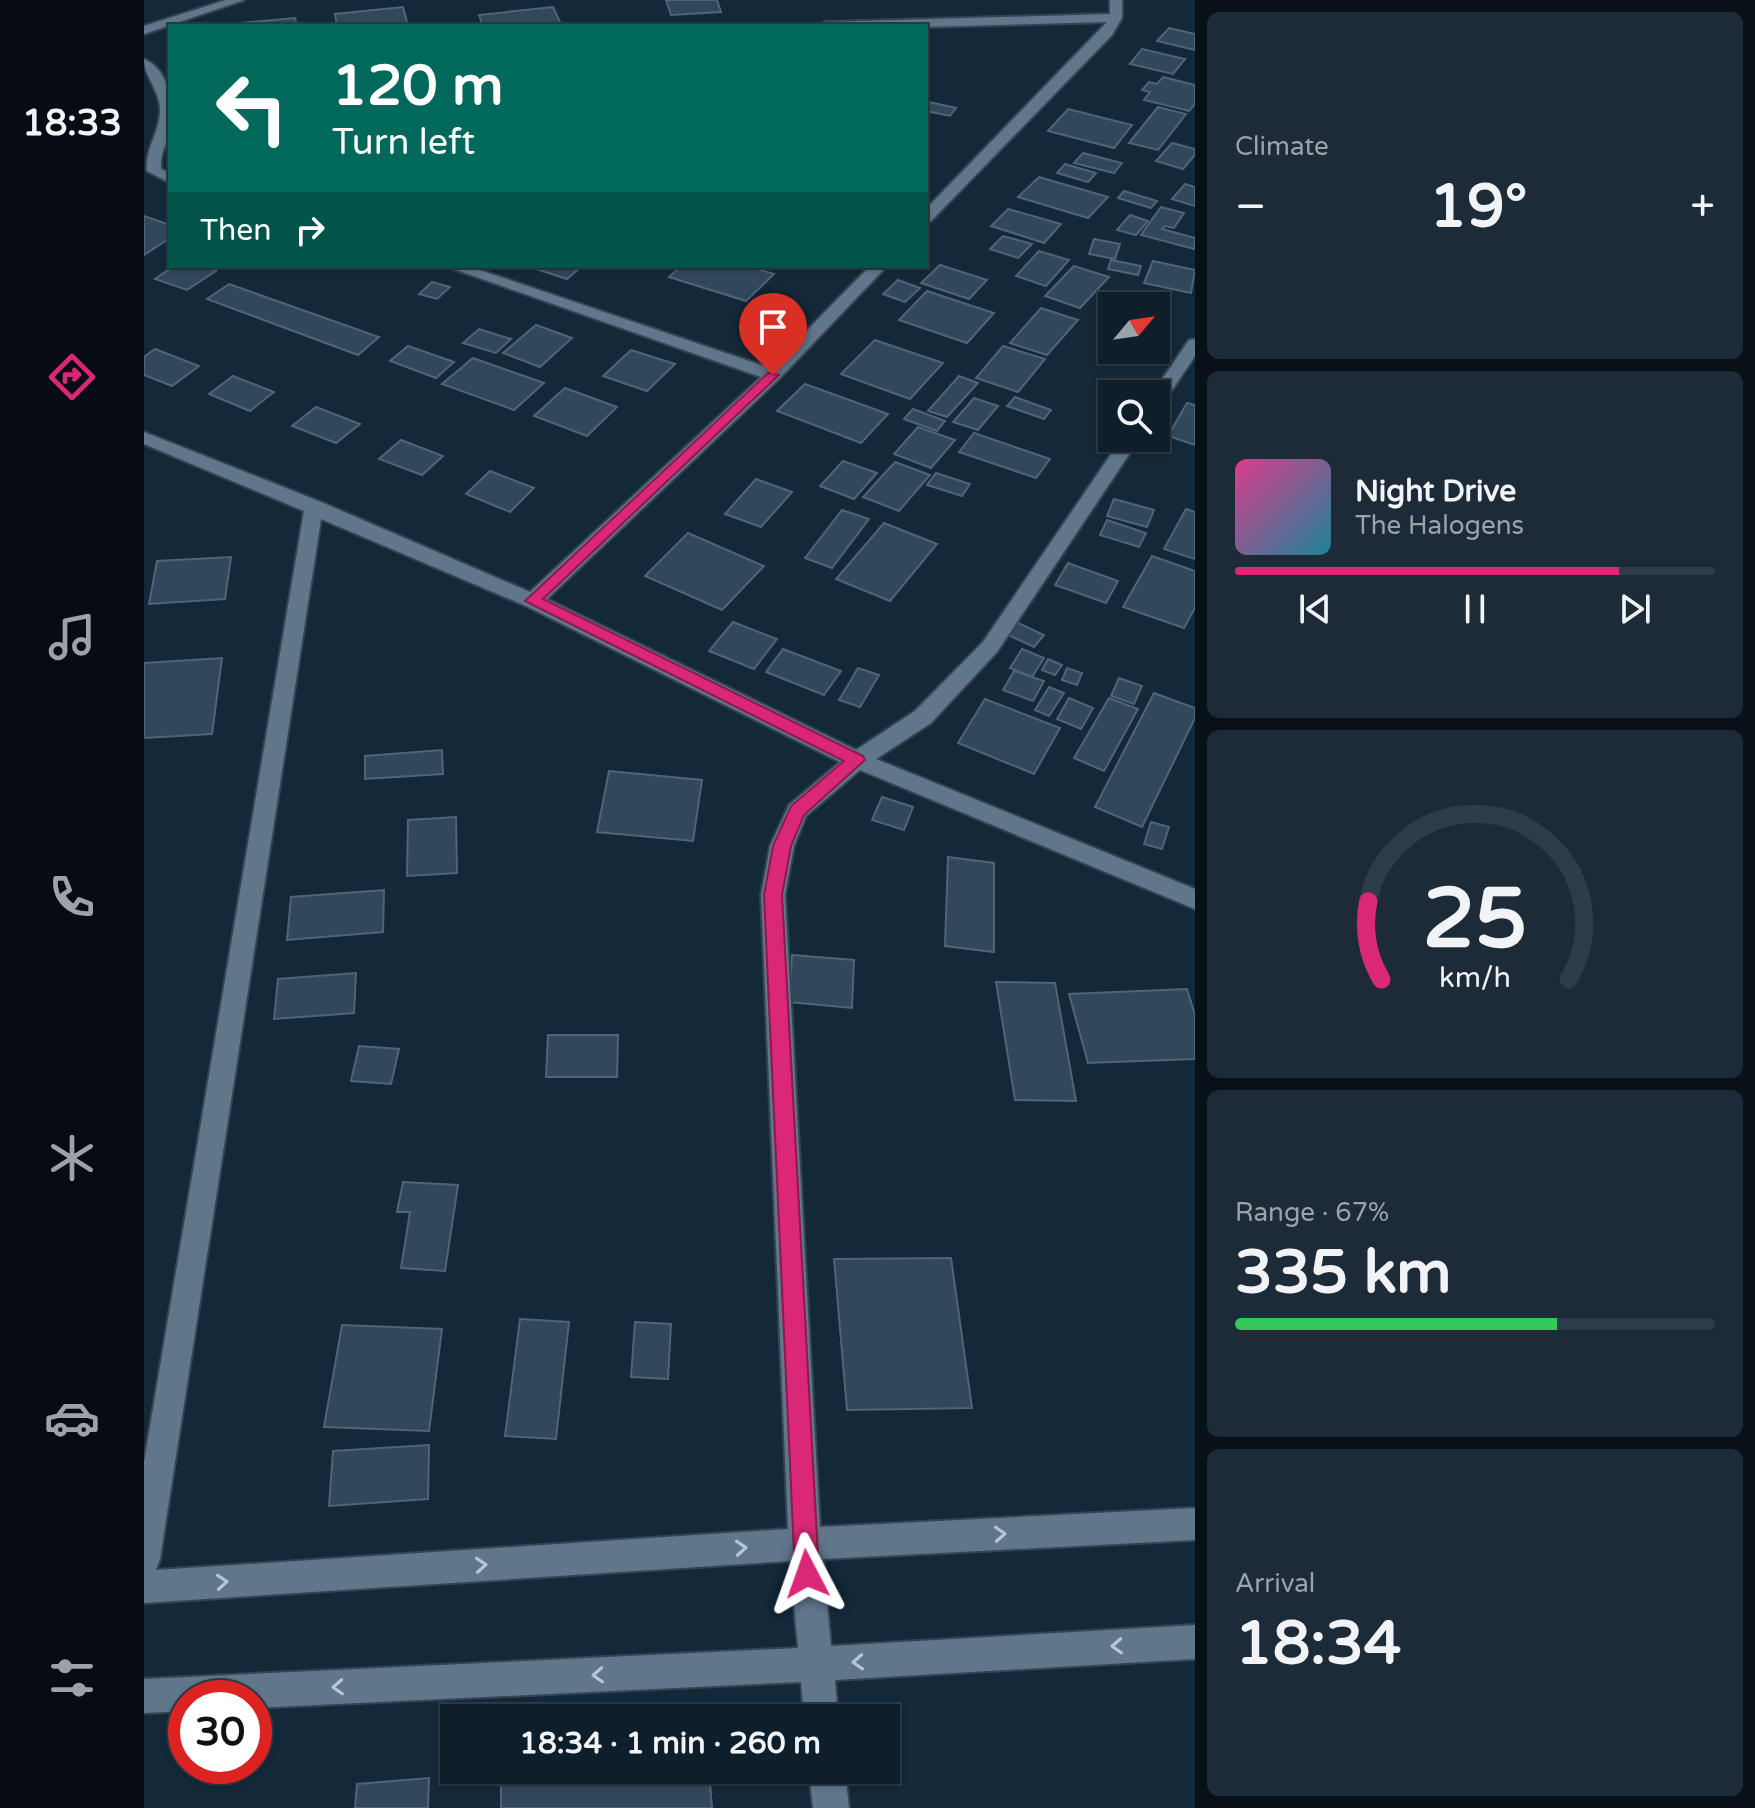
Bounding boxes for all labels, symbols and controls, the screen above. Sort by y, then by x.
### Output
text: 120 m [332,53,503,120]
icon: left [200,56,304,160]
text: 18:33 [22,102,122,145]
text: Turn left [332,121,475,164]
text: Climate [1235,131,1329,162]
text: 19° [1429,171,1527,243]
text: − [1235,181,1266,234]
text: + [1690,181,1715,234]
icon: right [288,208,332,252]
text: Then [200,212,272,249]
north arrow [1098,292,1170,364]
map controls [1098,292,1170,452]
pin [739,293,807,375]
icon: arrive [751,305,795,349]
icon: directions [44,349,100,405]
button: search [1098,380,1170,452]
text: Night Drive [1355,473,1516,510]
text: The Halogens [1355,510,1524,541]
icon: previous [1293,587,1337,631]
icon: pause [1453,587,1497,631]
icon: next [1613,587,1657,631]
icon: music [44,609,100,665]
icon: phone [44,869,100,925]
text: 25 [1423,870,1527,970]
text: km/h [1439,961,1511,995]
icon: climate [44,1130,100,1186]
text: Range · 67% [1235,1197,1389,1228]
text: 335 km [1235,1237,1451,1309]
icon: car [44,1390,100,1446]
one-way arrow [994,1525,1007,1542]
position arrow [765,1532,849,1616]
one-way arrow [735,1540,748,1557]
one-way arrow [475,1557,488,1574]
text: Arrival [1235,1568,1315,1599]
one-way arrow [216,1574,229,1591]
text: 18:34 [1235,1608,1401,1680]
one-way arrow [1110,1638,1123,1655]
icon: filters [44,1650,100,1706]
one-way arrow [851,1653,864,1670]
one-way arrow [591,1666,604,1683]
one-way arrow [331,1678,344,1695]
speed limit sign: 30 [168,1680,272,1784]
text: 18:34 · 1 min · 260 m [519,1725,821,1762]

